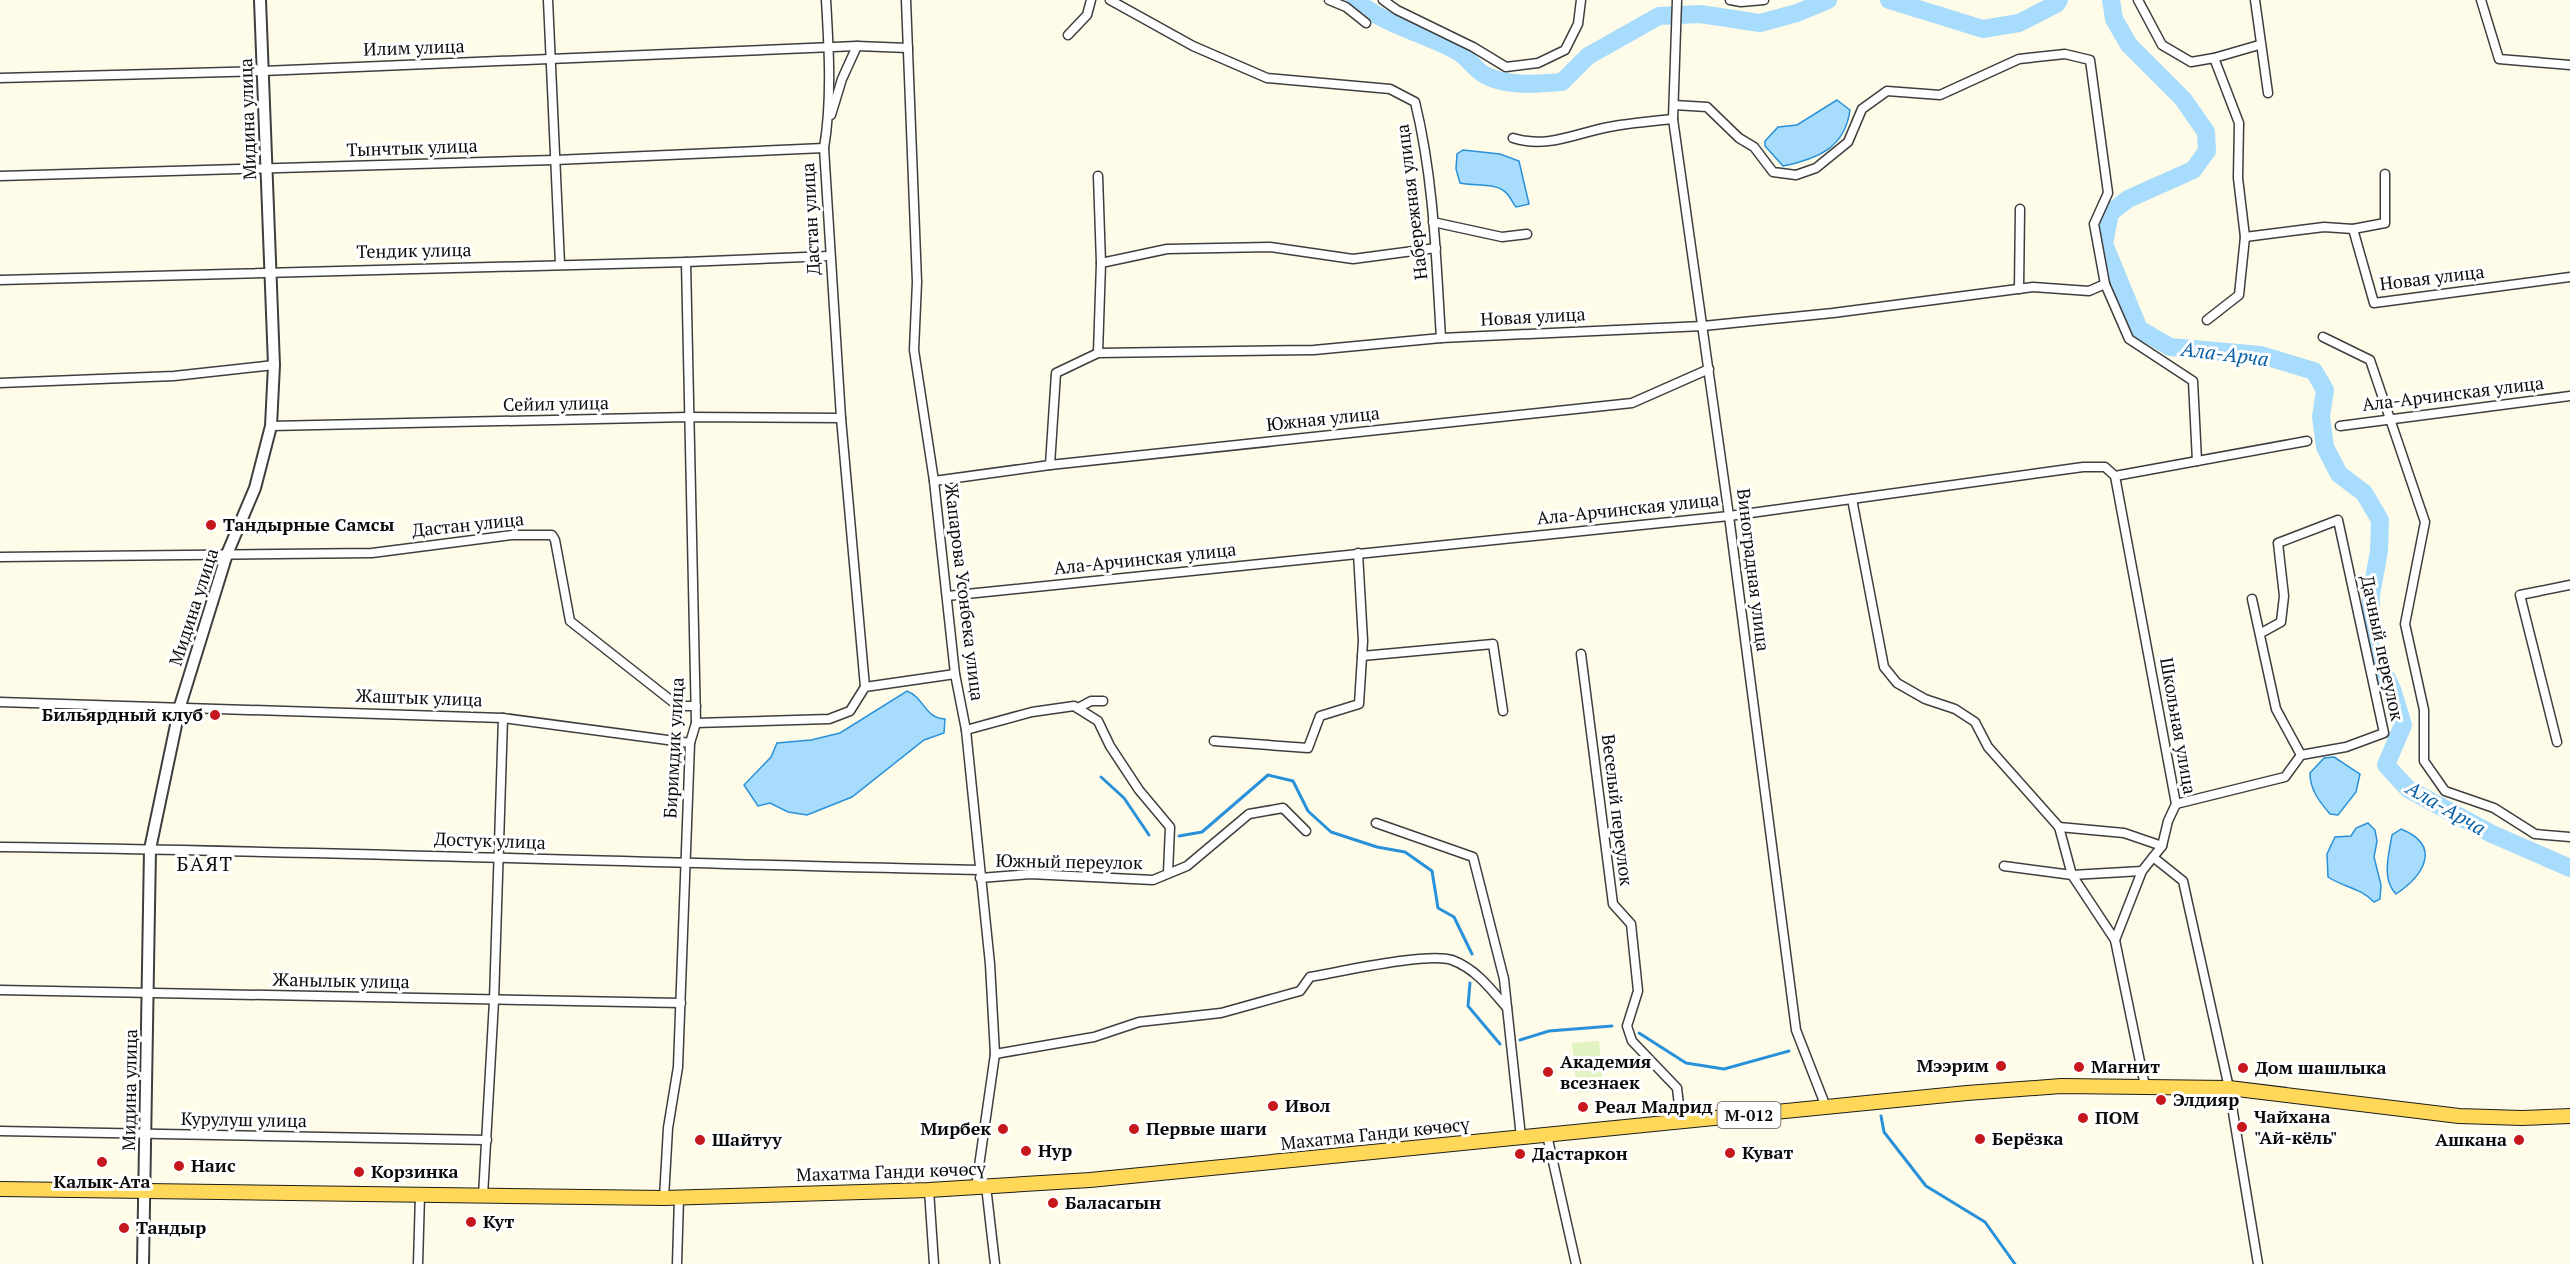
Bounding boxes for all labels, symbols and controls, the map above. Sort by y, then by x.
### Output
street label: Илим улица [363,33,465,61]
street label: Мидина улица [233,58,261,180]
street label: Набережная улица [1390,123,1432,281]
street label: Тынчтык улица [346,133,478,161]
street label: Дастан улица [795,162,825,276]
street label: Тендик улица [356,237,472,263]
street label: Новая улица [2378,259,2486,295]
street label: Новая улица [1480,301,1586,331]
water label: Ала-Арча [2179,335,2270,372]
street label: Ала-Арчинская улица [2361,370,2545,416]
street label: Сейил улица [503,390,609,416]
street label: Южная улица [1265,400,1381,436]
street label: Жапарова Усонбека улица [940,481,990,702]
street label: Ала-Арчинская улица [1536,487,1720,530]
street label: Виноградная улица [1732,487,1776,653]
street label: Дастан улица [411,506,525,542]
place label: Тандырные Самсы [223,512,395,536]
marker: Тандырные Самсы [204,518,218,532]
street label: Ала-Арчинская улица [1053,537,1237,580]
street label: Мидина улица [163,545,223,668]
street label: Дачный переулок [2356,573,2410,723]
street label: Школьная улица [2155,656,2203,796]
street label: Биримдик улица [657,677,689,819]
street label: Жаштык улица [355,683,483,711]
place label: Бильярдный клуб [42,702,203,726]
marker: Бильярдный клуб [208,708,222,722]
street label: Веселый переулок [1597,733,1639,887]
water label: Ала-Арча [2401,773,2491,841]
street label: Достук улица [434,826,546,854]
street label: Южный переулок [995,848,1143,874]
district label: БАЯТ [177,850,233,877]
street label: Жанылык улица [272,967,410,993]
street label: Мидина улица [116,1029,142,1151]
place label: Академия всезнаек [1560,1049,1651,1094]
place label: Мээрим [1916,1053,1990,1077]
place label: Магнит [2091,1054,2160,1078]
place label: Дом шашлыка [2255,1055,2386,1079]
marker: Мээрим [1994,1059,2008,1073]
marker: Магнит [2072,1060,2086,1074]
marker: Дом шашлыка [2236,1061,2250,1075]
marker: Академия всезнаек [1541,1065,1555,1079]
place label: Элдияр [2173,1087,2239,1111]
place label: Ивол [1285,1093,1331,1117]
marker: Элдияр [2154,1093,2168,1107]
place label: Реал Мадрид [1595,1094,1713,1118]
marker: Ивол [1266,1099,1280,1113]
marker: Реал Мадрид [1576,1100,1590,1114]
road number: М-012 [1718,1102,1780,1128]
place label: Чайхана "Ай-кёль" [2254,1104,2338,1149]
place label: ПОМ [2095,1105,2139,1129]
street label: Курулуш улица [181,1106,307,1132]
street label: Махатма Ганди көчөсү [1279,1111,1471,1155]
marker: ПОМ [2076,1111,2090,1125]
place label: Мирбек [920,1116,991,1140]
place label: Первые шаги [1146,1116,1267,1140]
marker: Чайхана "Ай-кёль" [2235,1120,2249,1134]
marker: Мирбек [996,1122,1010,1136]
marker: Первые шаги [1127,1122,1141,1136]
place label: Берёзка [1992,1126,2064,1150]
place label: Шайтуу [712,1127,782,1151]
place label: Ашкана [2435,1127,2507,1151]
marker: Берёзка [1973,1132,1987,1146]
marker: Шайтуу [693,1133,707,1147]
marker: Ашкана [2512,1133,2526,1147]
place label: Нур [1038,1138,1072,1162]
place label: Куват [1742,1140,1793,1164]
place label: Дастаркон [1532,1141,1628,1165]
marker: Нур [1019,1144,1033,1158]
marker: Куват [1723,1146,1737,1160]
marker: Дастаркон [1513,1147,1527,1161]
place label: Наис [191,1153,236,1177]
marker: Калык-Ата [95,1155,109,1169]
street label: Махатма Ганди көчөсү [796,1156,987,1186]
marker: Наис [172,1159,186,1173]
place label: Корзинка [371,1159,458,1183]
marker: Корзинка [352,1165,366,1179]
place label: Калык-Ата [53,1169,151,1193]
place label: Баласагын [1065,1190,1161,1214]
marker: Баласагын [1046,1196,1060,1210]
place label: Кут [483,1209,514,1233]
place label: Тандыр [136,1215,206,1239]
marker: Кут [464,1215,478,1229]
marker: Тандыр [117,1221,131,1235]

